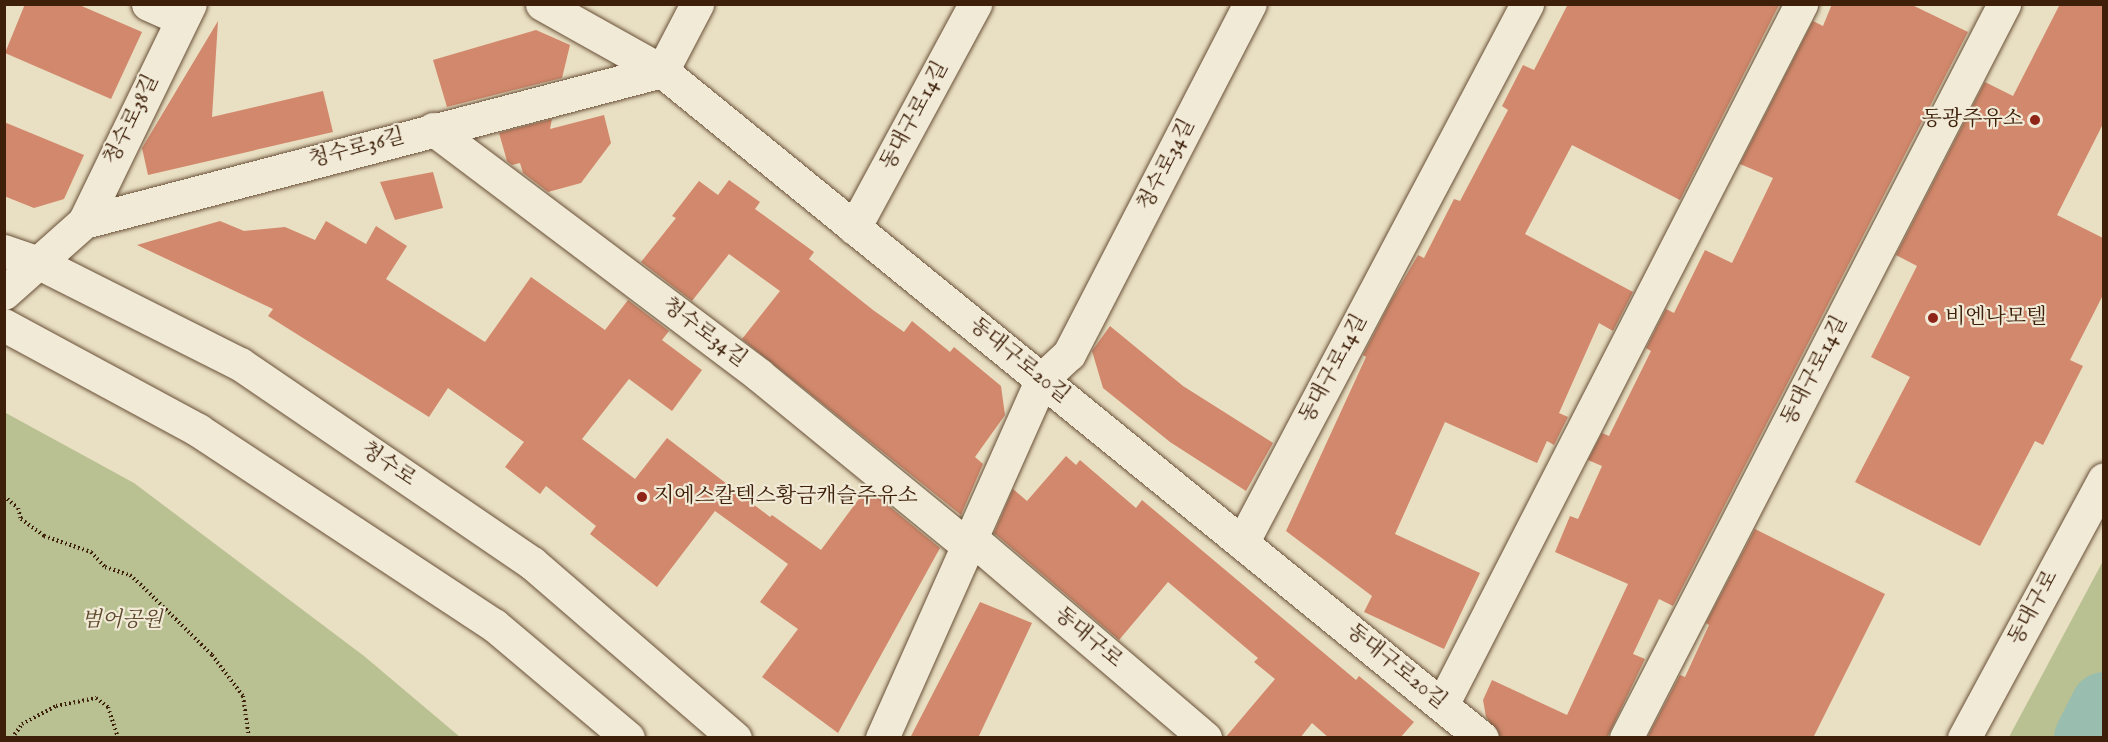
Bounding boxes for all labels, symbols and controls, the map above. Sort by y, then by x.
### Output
street label: 동대구로14길 [876,57,954,175]
street label: 청수로38길 [99,71,165,169]
place label: 동광주유소 [1922,107,2023,133]
marker: 동광주유소 [2028,113,2042,127]
street label: 청수로34길 [1133,115,1201,215]
street label: 청수로36길 [306,124,408,174]
street label: 청수로34길 [657,293,751,373]
place label: 비엔나모텔 [1945,305,2046,331]
street label: 동대구로14길 [1295,310,1373,428]
marker: 비엔나모텔 [1926,311,1940,325]
street label: 동대구로14길 [1777,312,1853,430]
street label: 동대구로20길 [964,313,1074,409]
street label: 청수로 [356,438,420,492]
place label: 지에스칼텍스황금캐슬주유소 [654,484,918,510]
marker: 지에스칼텍스황금캐슬주유소 [635,490,649,504]
street label: 동대구로 [2004,566,2064,650]
street label: 동대구로 [1049,602,1127,674]
park label: 범어공원 [81,608,163,634]
street label: 동대구로20길 [1341,619,1451,715]

